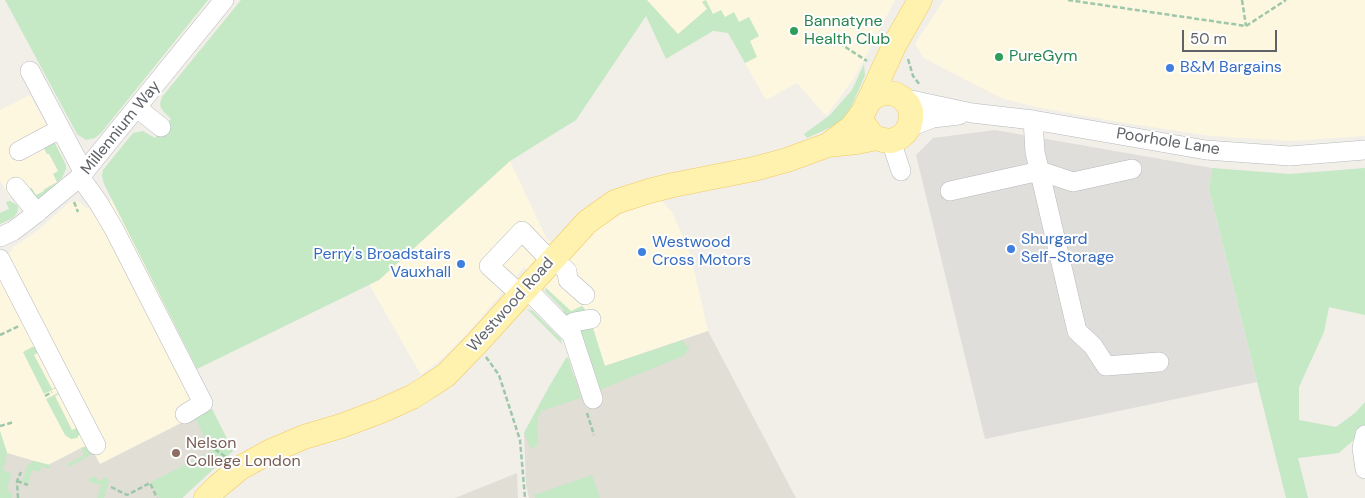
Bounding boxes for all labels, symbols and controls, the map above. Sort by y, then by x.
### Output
place label: Bannatyne Health Club [804,12,890,50]
scale bar [1185,20,1280,52]
marker: Bannatyne Health Club [788,25,800,37]
text: 50 m [1190,29,1227,49]
place label: PureGym [1009,47,1077,67]
marker: PureGym [993,51,1005,63]
place label: B&M Bargains [1180,58,1282,78]
marker: B&M Bargains [1164,62,1176,74]
street label: Millennium Way [77,77,165,179]
street label: Poorhole Lane [1115,124,1221,160]
place label: Shurgard Self-Storage [1021,230,1114,268]
place label: Westwood Cross Motors [652,233,751,271]
marker: Shurgard Self-Storage [1005,243,1017,255]
place label: Perry's Broadstairs Vauxhall [314,245,451,283]
marker: Westwood Cross Motors [636,246,648,258]
street label: Westwood Road [464,254,558,356]
marker: Perry's Broadstairs Vauxhall [455,258,467,270]
place label: Nelson College London [186,434,301,472]
marker: Nelson College London [170,447,182,459]

